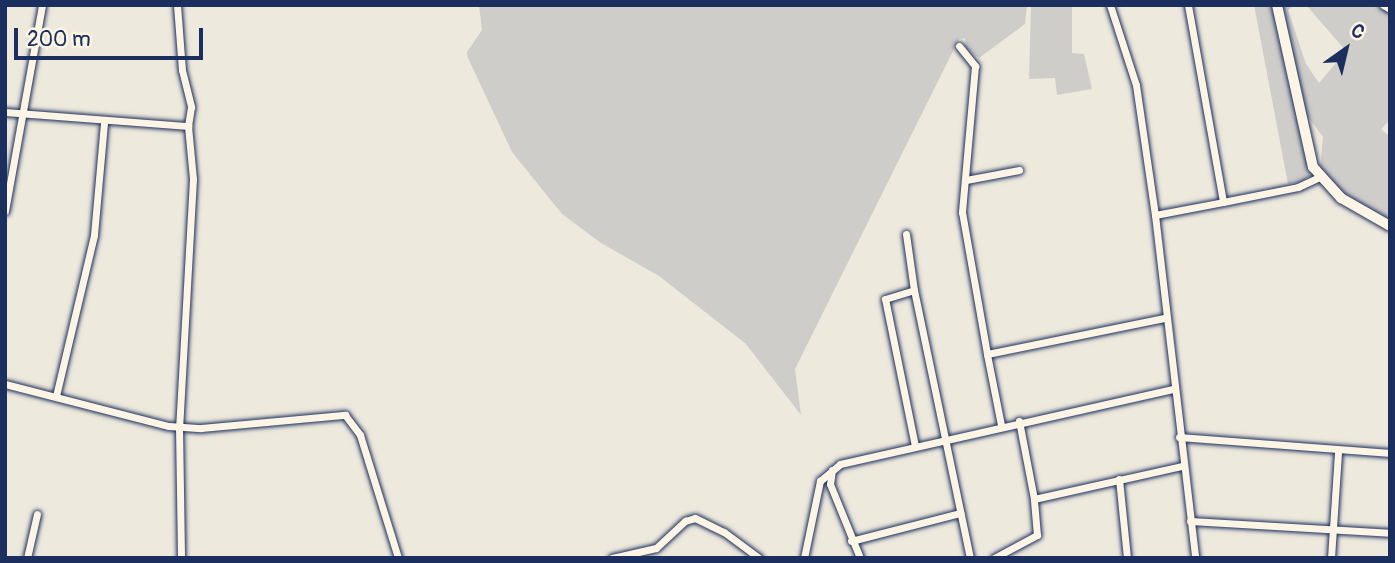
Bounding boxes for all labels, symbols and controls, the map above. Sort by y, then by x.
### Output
scale bar [18,14,206,58]
north arrow [1311,14,1381,84]
text: С [1346,18,1369,45]
text: 200 m [27,26,91,53]

